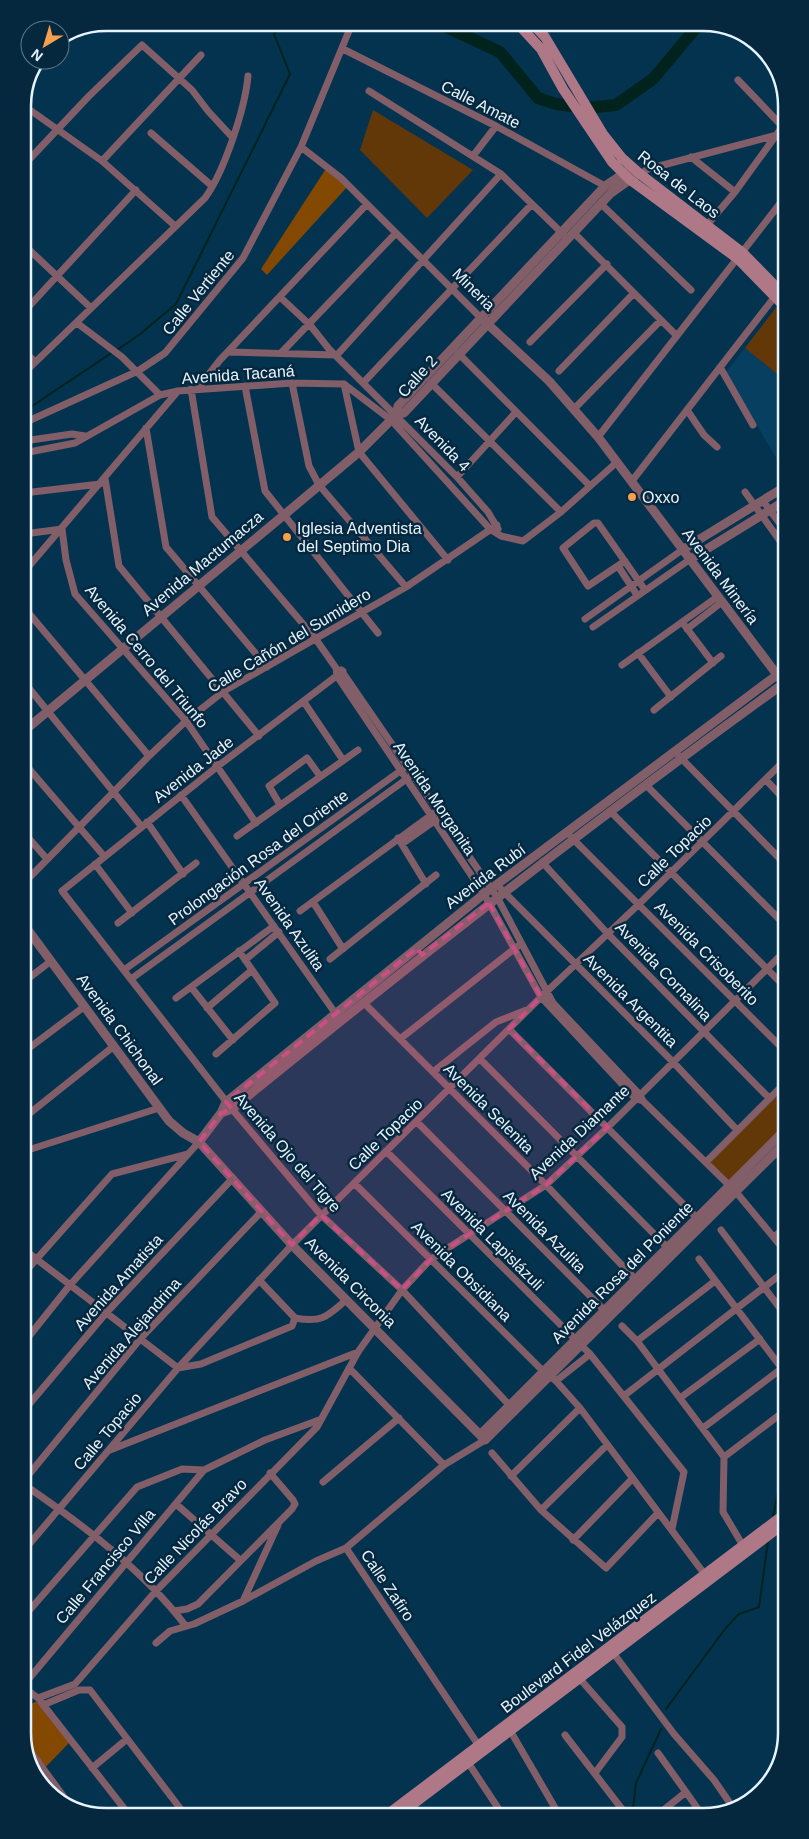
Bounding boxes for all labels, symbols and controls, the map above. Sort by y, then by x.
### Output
north arrow [20,20,70,70]
text: N [28,46,46,65]
street label: Calle Amate [438,77,523,132]
street label: Rosa de Laos [635,147,723,221]
street label: Calle Vertiente [159,246,238,338]
street label: Mineria [449,265,498,314]
street label: Calle 2 [394,352,440,401]
street label: Avenida Tacaná [181,362,295,387]
street label: Avenida 4 [412,412,473,475]
place label: Oxxo [642,489,679,506]
marker: Oxxo [626,491,638,503]
street label: Avenida Mactumacza [138,508,266,619]
place label: Iglesia Adventista del Septimo Dia [297,520,422,555]
street label: Avenida Minería [679,525,762,628]
marker: Iglesia Adventista del Septimo Dia [281,531,293,543]
street label: Avenida Cerro del Triunfo [82,581,211,731]
street label: Calle Cañón del Sumidero [205,585,374,696]
street label: Avenida Jade [150,733,237,806]
street label: Avenida Morganita [390,738,479,858]
street label: Prolongación Rosa del Oriente [165,786,352,928]
street label: Calle Topacio [634,812,715,891]
street label: Avenida Rubí [442,840,529,912]
street label: Avenida Azulita [251,875,328,974]
street label: Avenida Crisoberito [651,898,762,1009]
street label: Avenida Cornalina [612,919,715,1024]
street label: Avenida Argentita [580,950,681,1051]
street label: Avenida Chichonal [74,970,166,1088]
street label: Avenida Selenita [440,1060,537,1157]
street label: Avenida Diamante [526,1082,633,1183]
street label: Avenida Ojo del Tigre [231,1089,344,1216]
street label: Calle Topacio [345,1095,426,1174]
street label: Avenida Lapislázuli [438,1185,547,1294]
street label: Avenida Azulita [500,1187,589,1276]
street label: Avenida Rosa del Poniente [548,1198,697,1347]
street label: Avenida Obsidiana [408,1218,515,1325]
street label: Avenida Amatista [71,1231,166,1334]
street label: Avenida Circonia [302,1234,399,1331]
street label: Avenida Alejandrina [79,1274,184,1392]
street label: Calle Topacio [70,1389,145,1473]
street label: Calle Nicolás Bravo [141,1475,250,1587]
street label: Calle Francisco Villa [52,1505,158,1627]
street label: Calle Zafiro [358,1547,418,1624]
street label: Boulevard Fidel Velázquez [498,1589,659,1716]

